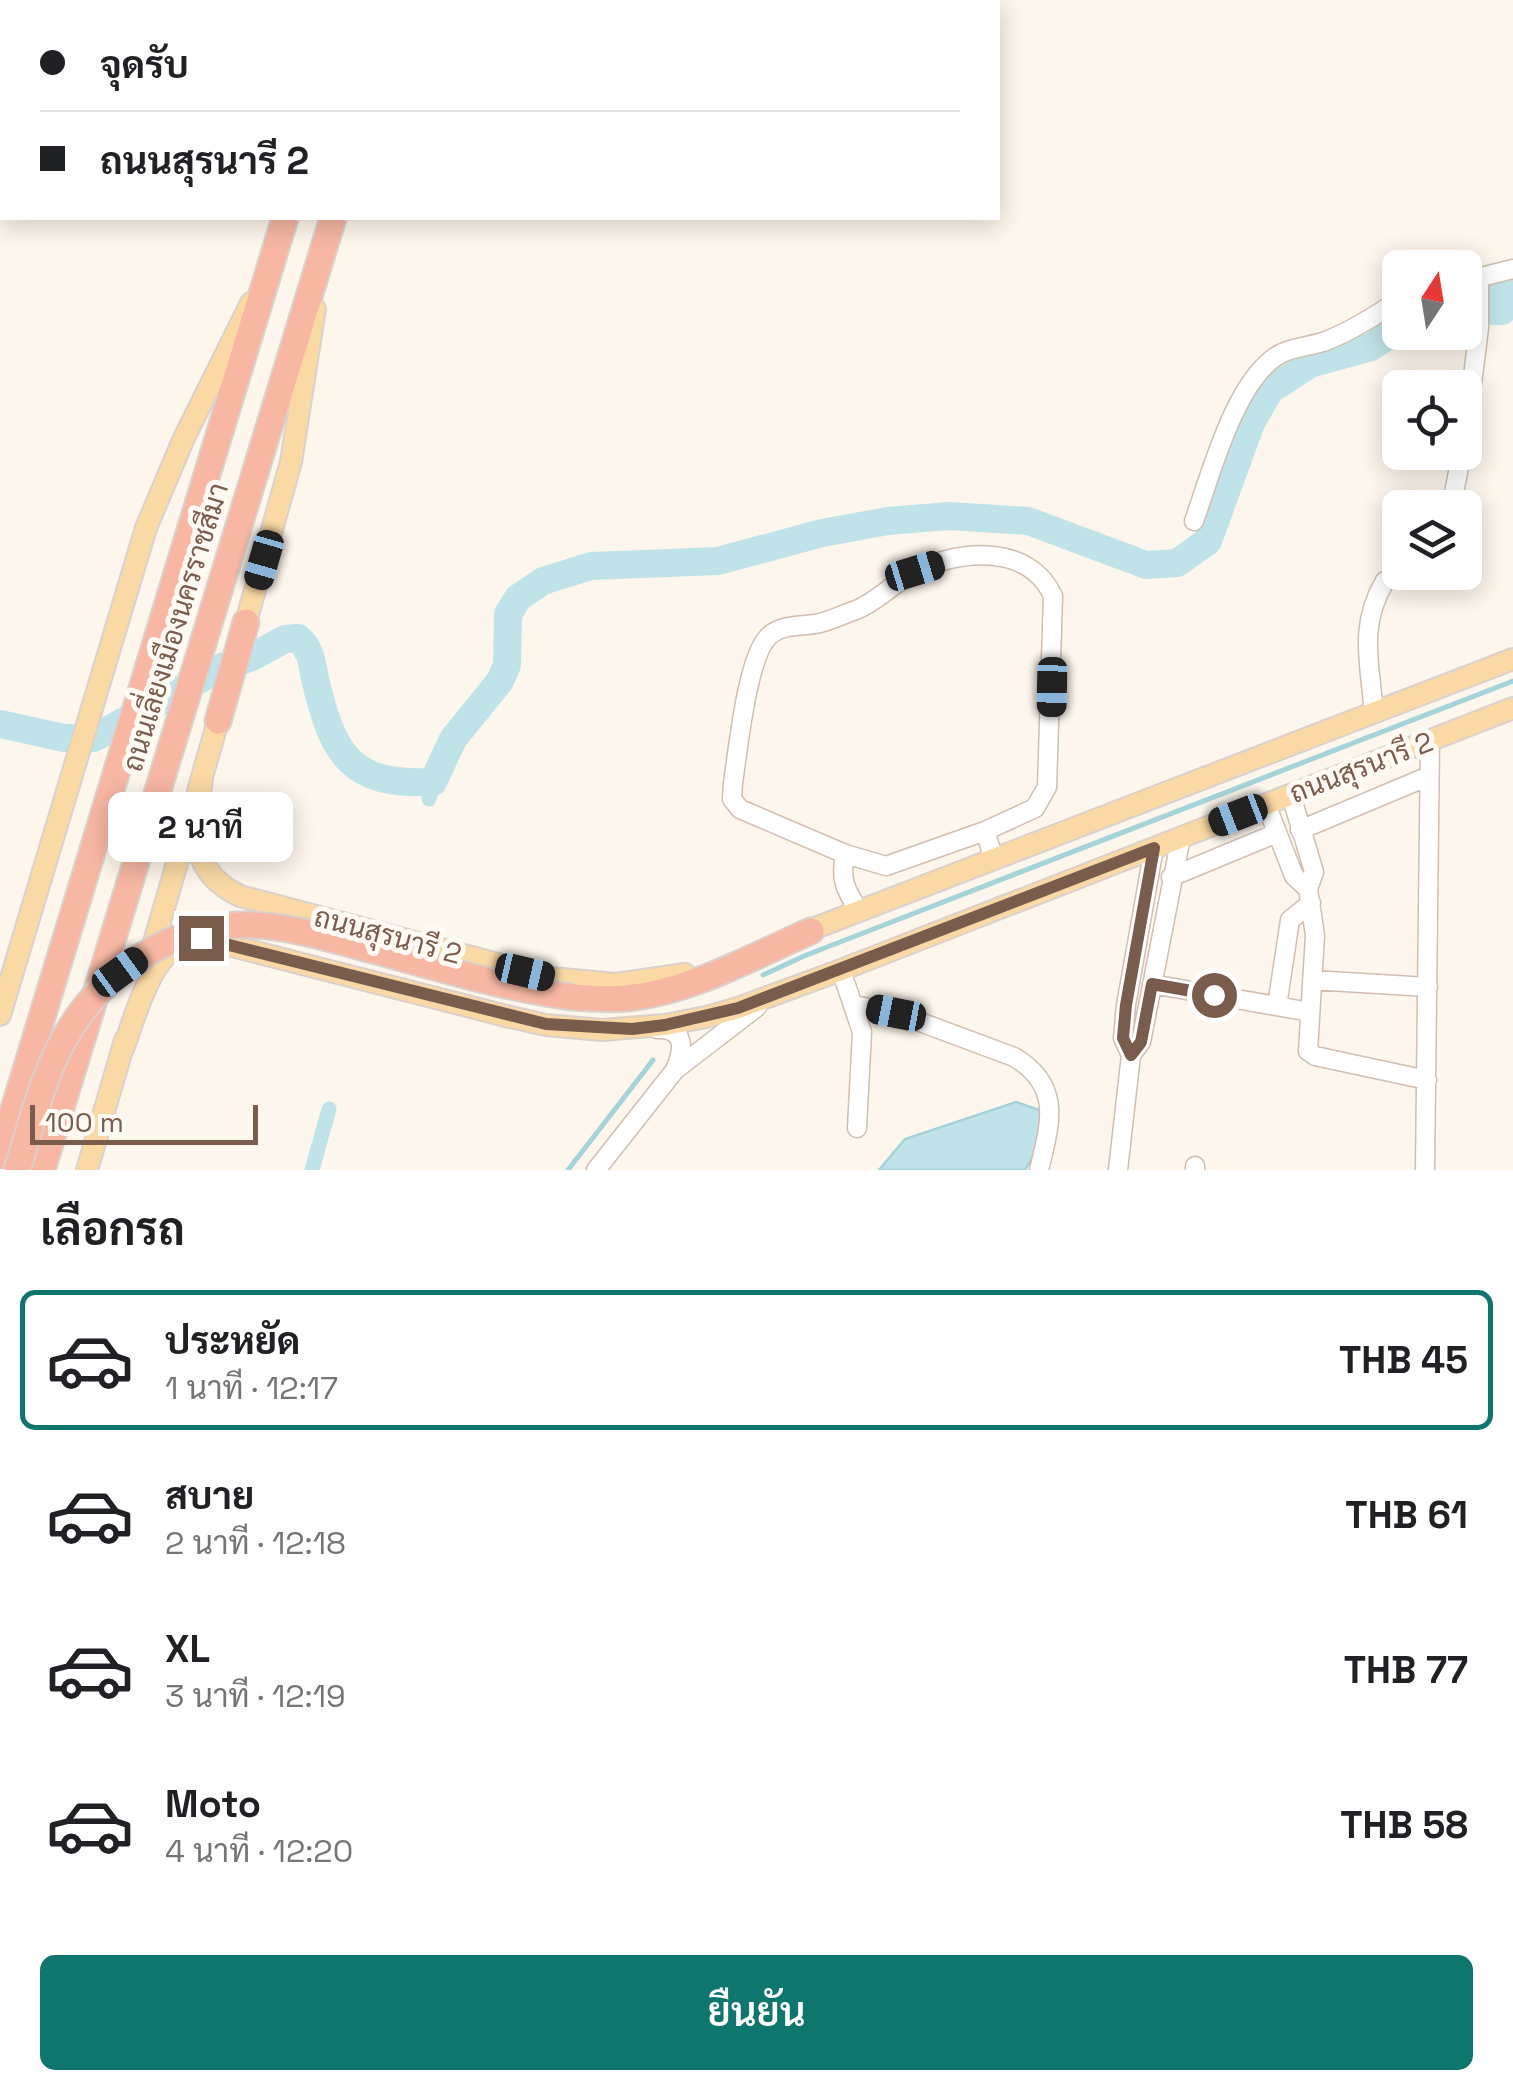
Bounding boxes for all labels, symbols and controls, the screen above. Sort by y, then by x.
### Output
text: จุดรับ [100,41,189,89]
text: ถนนสุรนารี 2 [100,137,309,185]
north arrow [1382,250,1482,350]
map controls [1382,250,1482,590]
button: locate [1382,370,1482,470]
street label: ถนนเลี่ยงเมืองนครราชสีมา [108,477,236,776]
button: layers [1382,490,1482,590]
car [241,527,287,593]
car [882,548,948,594]
car [1036,657,1068,717]
street label: ถนนสุรนารี 2 [1284,723,1439,813]
car [1205,790,1271,840]
callout: 2 นาที [109,793,294,863]
text: 2 นาที [158,807,243,847]
street label: ถนนสุรนารี 2 [310,898,465,974]
route end [179,916,224,961]
car [87,942,153,1002]
car [492,951,558,993]
route start [1192,973,1237,1018]
car [864,993,928,1033]
scale bar [30,1100,258,1144]
text: 100 m [45,1104,124,1140]
text: เลือกรถ [40,1201,185,1258]
icon: car [45,1315,135,1405]
text: ประหยัด [165,1317,300,1365]
text: THB 45 [1339,1336,1468,1384]
text: 1 นาที · 12:17 [165,1368,338,1408]
icon: car [45,1470,135,1560]
text: สบาย [165,1472,254,1520]
text: THB 61 [1345,1491,1468,1539]
text: 2 นาที · 12:18 [165,1523,346,1563]
icon: car [45,1625,135,1715]
text: XL [165,1625,210,1673]
text: THB 77 [1344,1646,1468,1694]
text: 3 นาที · 12:19 [165,1676,346,1716]
icon: car [45,1780,135,1870]
text: Moto [165,1780,261,1828]
text: THB 58 [1340,1801,1468,1849]
text: 4 นาที · 12:20 [165,1831,353,1871]
button: ยืนยัน [40,1955,1473,2070]

